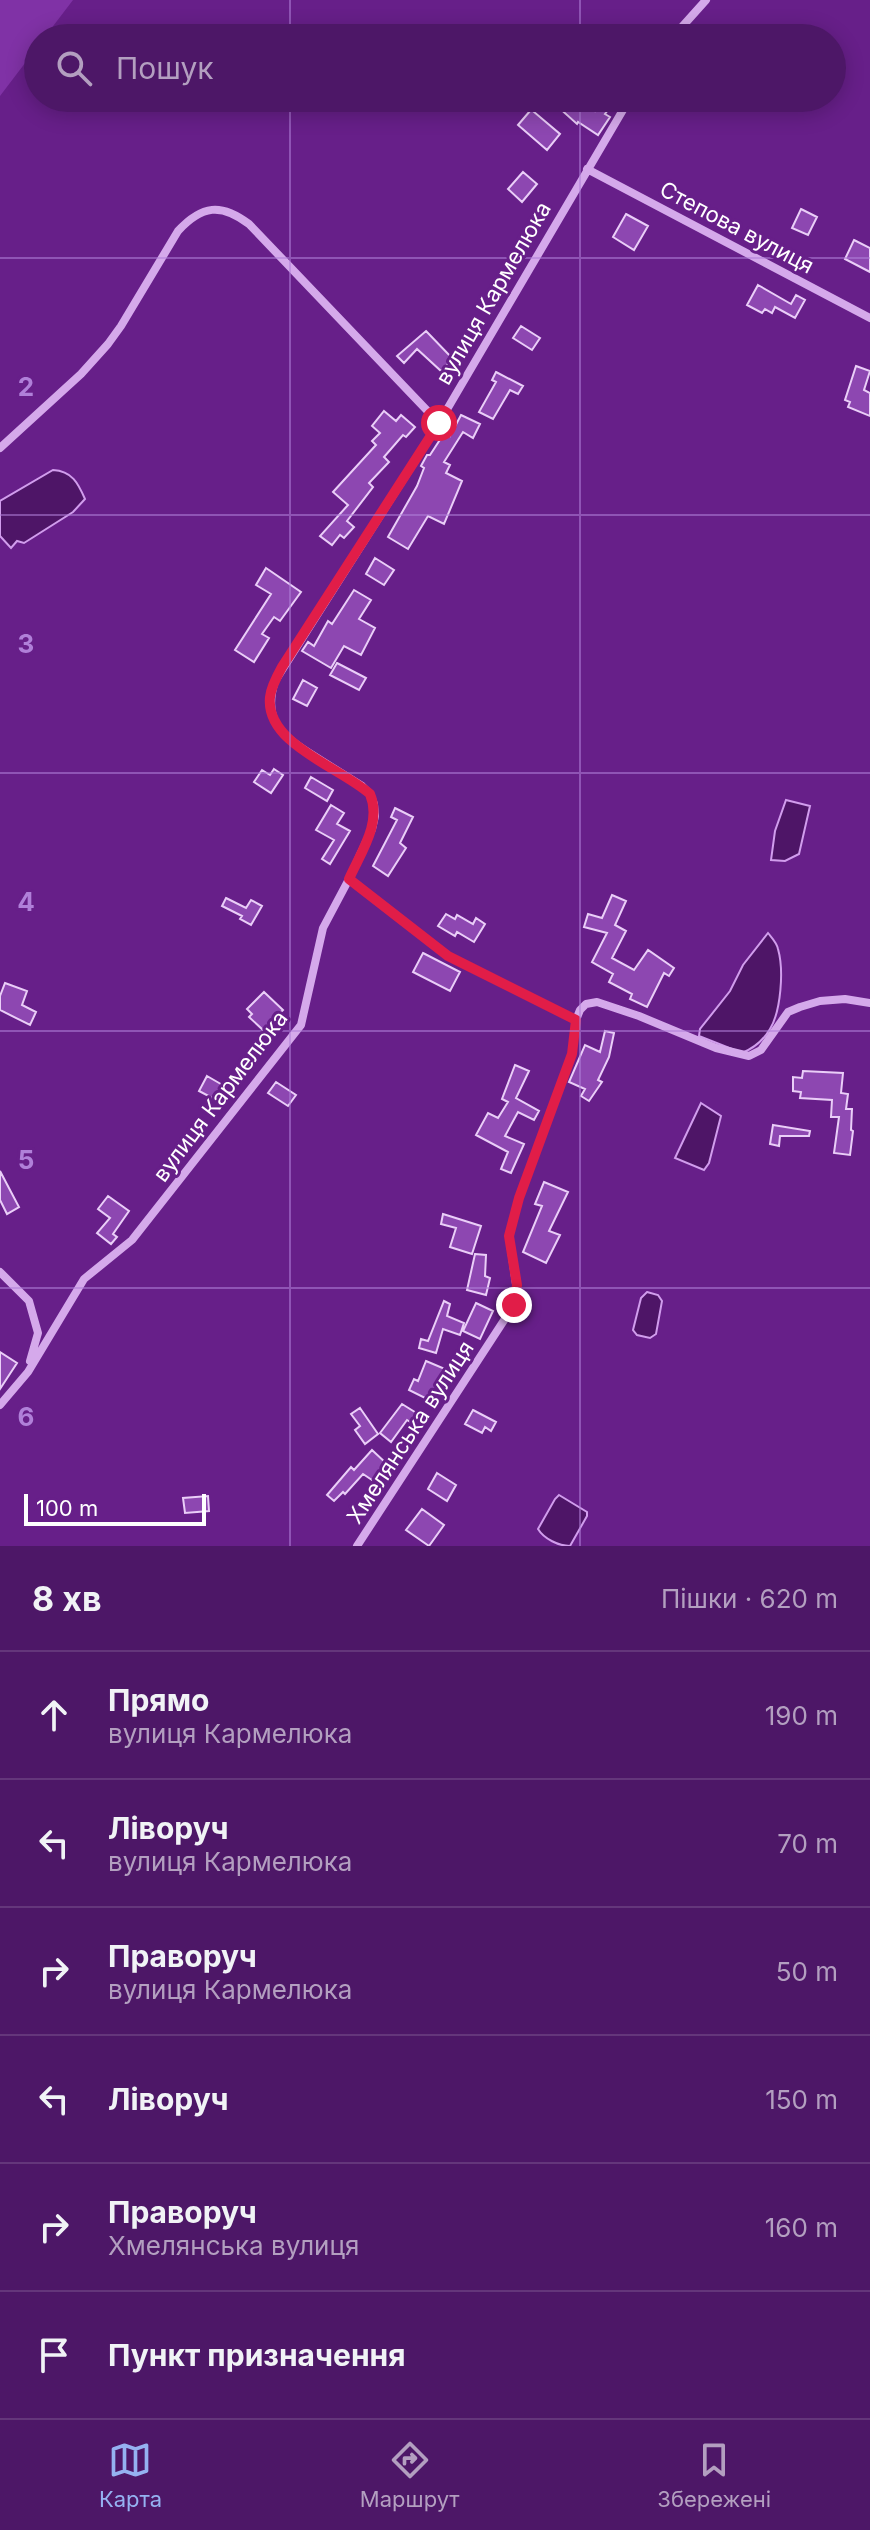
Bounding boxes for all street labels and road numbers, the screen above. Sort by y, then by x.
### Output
street label: Степова вулиця [656,175,818,279]
street label: вулиця Кармелюка [430,197,556,389]
street label: вулиця Кармелюка [147,1006,293,1186]
street label: Хмелянська вулиця [341,1336,479,1528]

